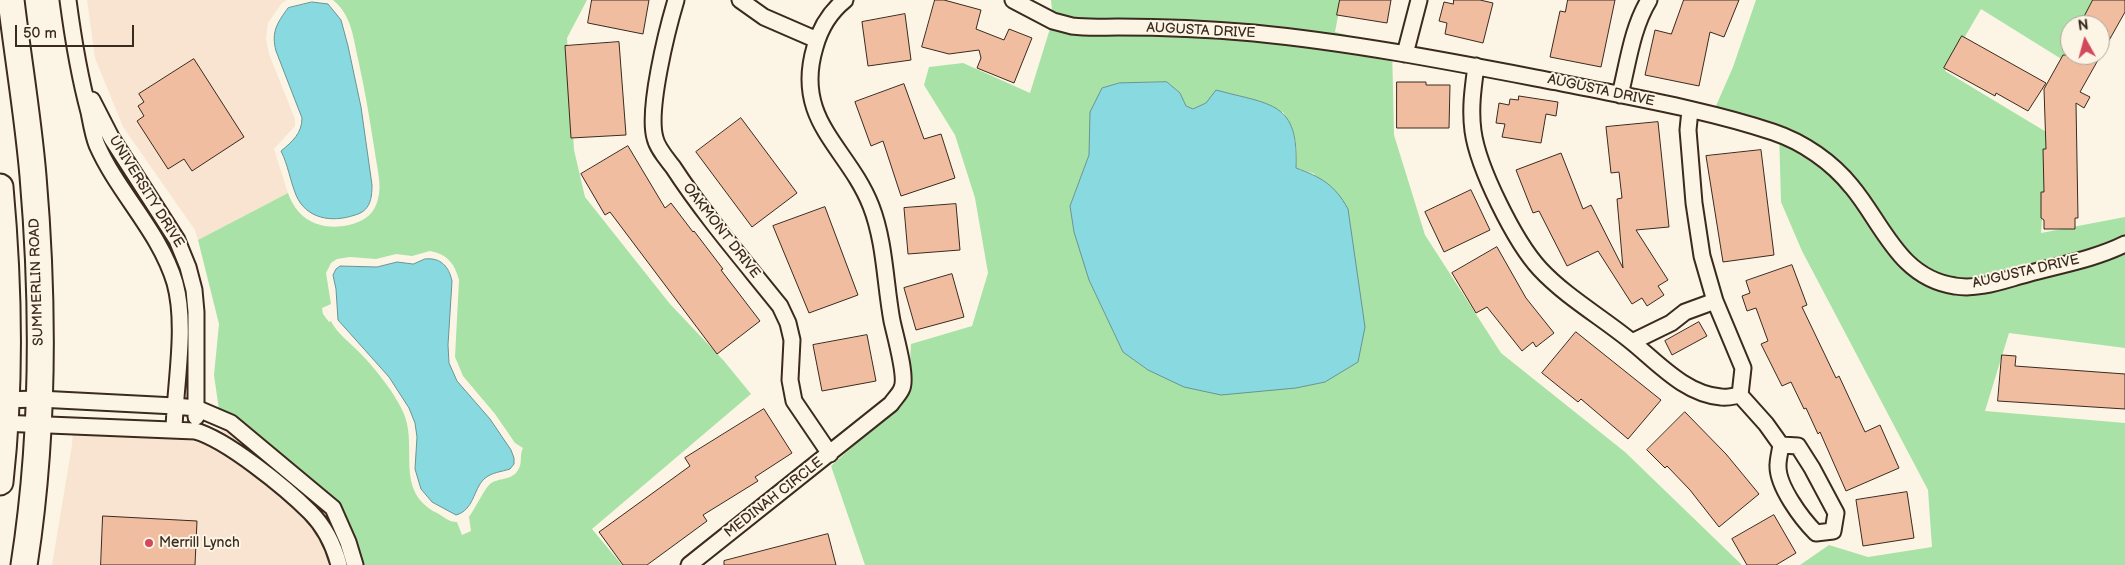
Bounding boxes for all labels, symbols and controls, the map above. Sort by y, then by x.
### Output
scale bar [18,15,136,47]
north arrow [2060,15,2110,65]
text: N [2077,17,2089,35]
street label: AUGUSTA DRIVE [1146,20,1256,42]
text: 50 m [23,24,57,43]
street label: AUGUSTA DRIVE [1546,71,1656,111]
street label: UNIVERSITY DRIVE [105,133,187,251]
street label: OAKMONT DRIVE [679,180,763,282]
street label: SUMMERLIN ROAD [26,218,48,346]
street label: AUGUSTA DRIVE [1971,252,2081,292]
street label: MEDINAH CIRCLE [721,454,827,542]
place label: Merrill Lynch [159,535,240,551]
marker: Merrill Lynch [143,537,155,549]

